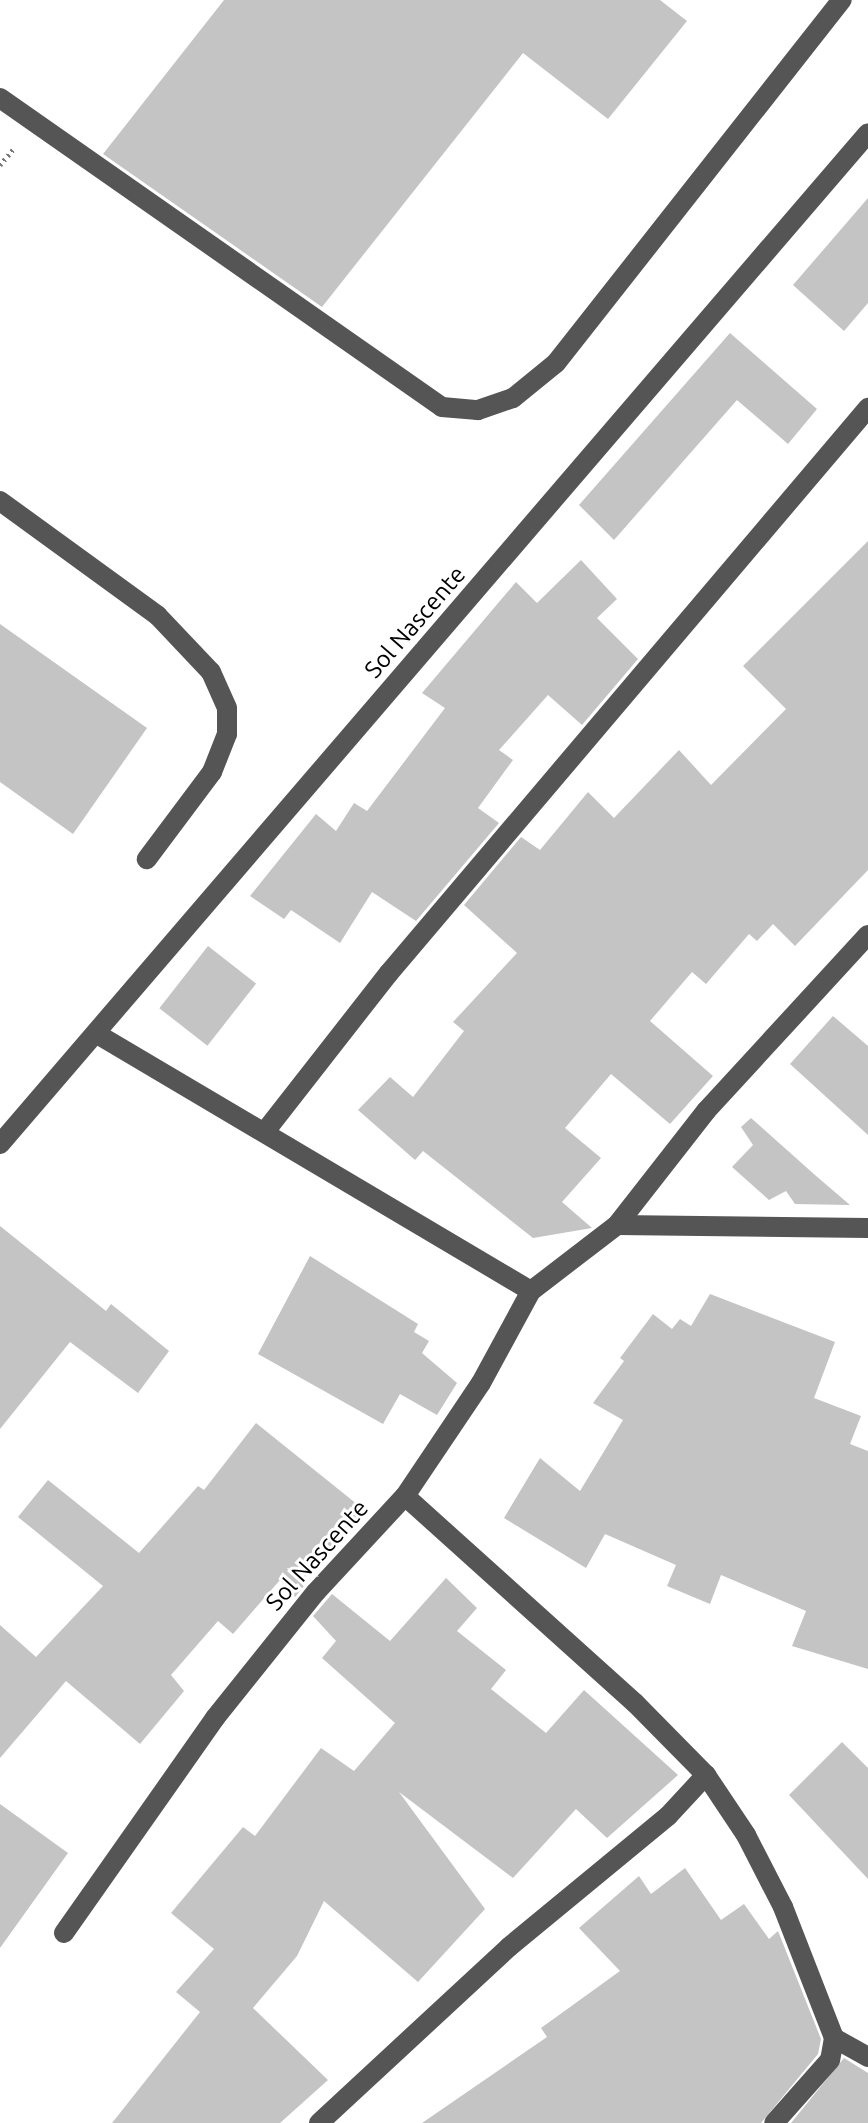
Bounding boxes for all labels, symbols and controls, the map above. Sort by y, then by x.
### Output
street label: Sol Nascente [359,560,471,684]
street label: Sol Nascente [260,1494,374,1616]

